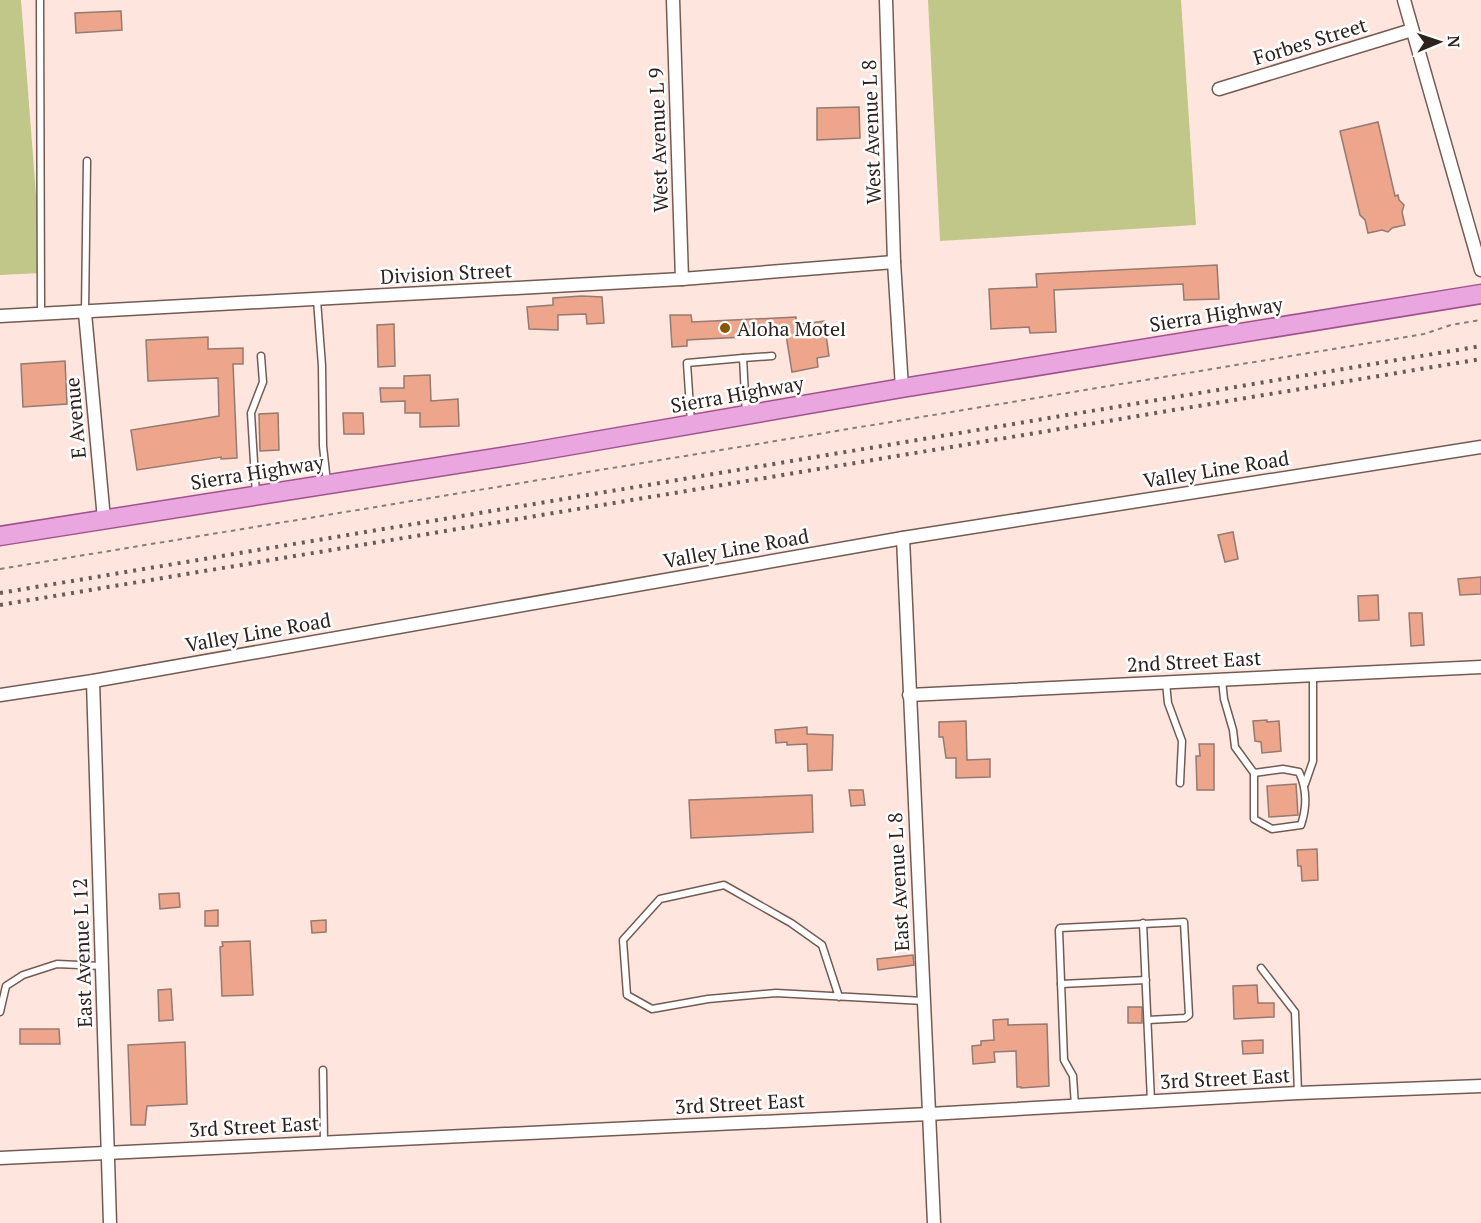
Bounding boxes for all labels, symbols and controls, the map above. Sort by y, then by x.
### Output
street label: Forbes Street [1250,11,1371,71]
north arrow [1409,12,1469,72]
text: N [1443,35,1465,48]
street label: West Avenue L 8 [855,59,887,205]
street label: West Avenue L 9 [642,67,674,213]
street label: Division Street [379,256,513,290]
street label: Sierra Highway [1147,290,1286,338]
place label: Aloha Motel [737,315,846,342]
marker: Aloha Motel [718,321,732,335]
street label: Sierra Highway [668,369,807,419]
street label: E Avenue [58,376,92,460]
street label: Valley Line Road [1141,444,1291,494]
street label: Sierra Highway [188,448,327,496]
street label: Valley Line Road [661,522,811,574]
street label: Valley Line Road [183,606,333,658]
street label: 2nd Street East [1126,644,1262,678]
street label: East Avenue L 8 [881,812,915,952]
street label: East Avenue L 12 [66,878,98,1028]
street label: 3rd Street East [1159,1061,1291,1095]
street label: 3rd Street East [674,1086,806,1120]
street label: 3rd Street East [188,1109,320,1143]

